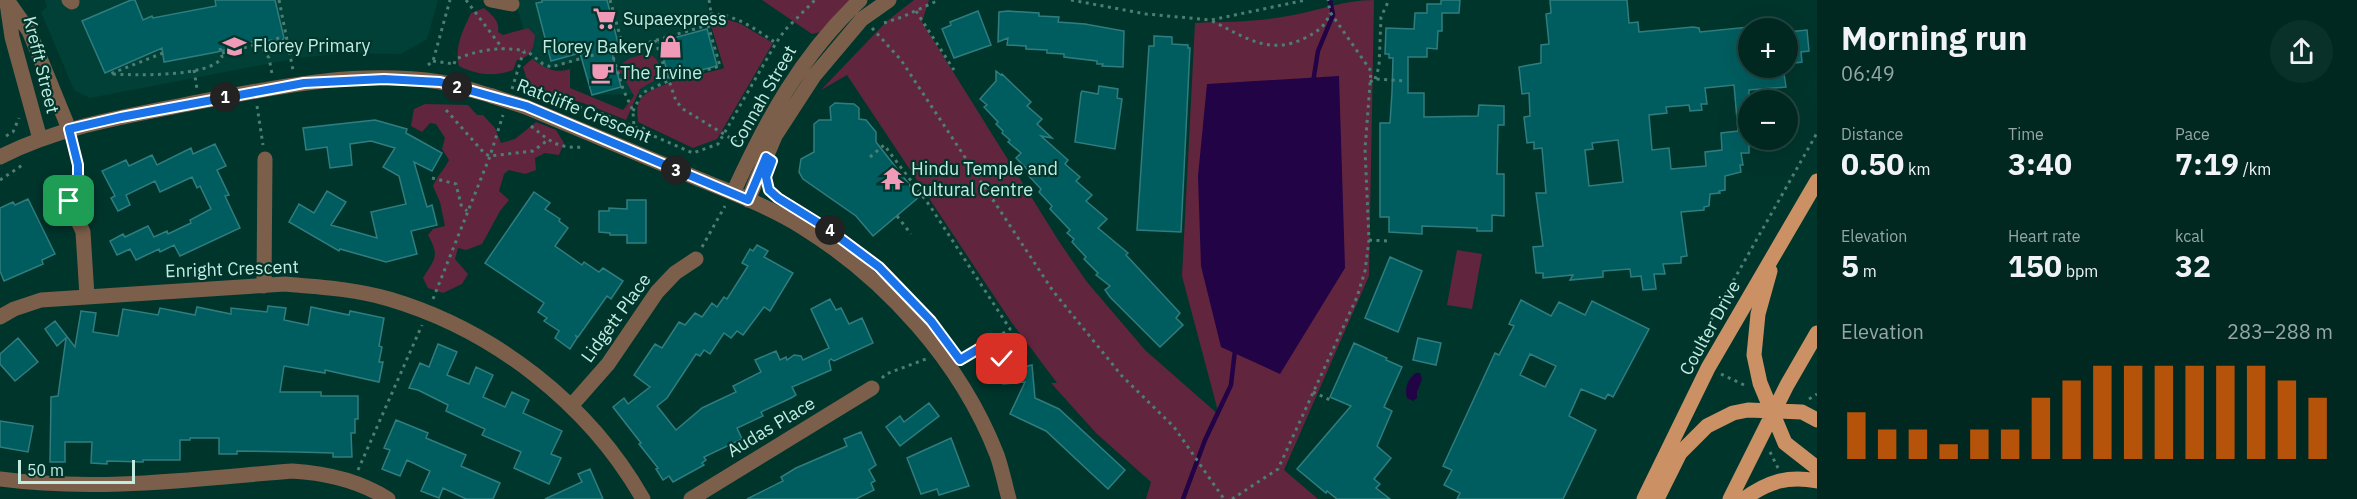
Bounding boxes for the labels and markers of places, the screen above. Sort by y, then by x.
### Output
supermarket icon: Supaexpress [592,6,618,32]
place label: Supaexpress [623,7,727,30]
school or university icon: Florey Primary [222,33,248,59]
place label: Florey Primary [253,34,371,57]
shop icon: Florey Bakery [658,34,684,60]
place label: Florey Bakery [542,35,653,58]
cafe icon: The Irvine [589,60,615,86]
place label: The Irvine [620,61,702,84]
pin: 2 [442,72,472,102]
pin: 1 [210,82,240,112]
pin: 3 [661,155,691,185]
place label: Hindu Temple and Cultural Centre [911,157,1058,201]
temple icon: Hindu Temple and Cultural Centre [880,166,906,192]
pin [43,175,94,226]
pin: 4 [815,215,845,245]
pin [976,333,1027,384]

